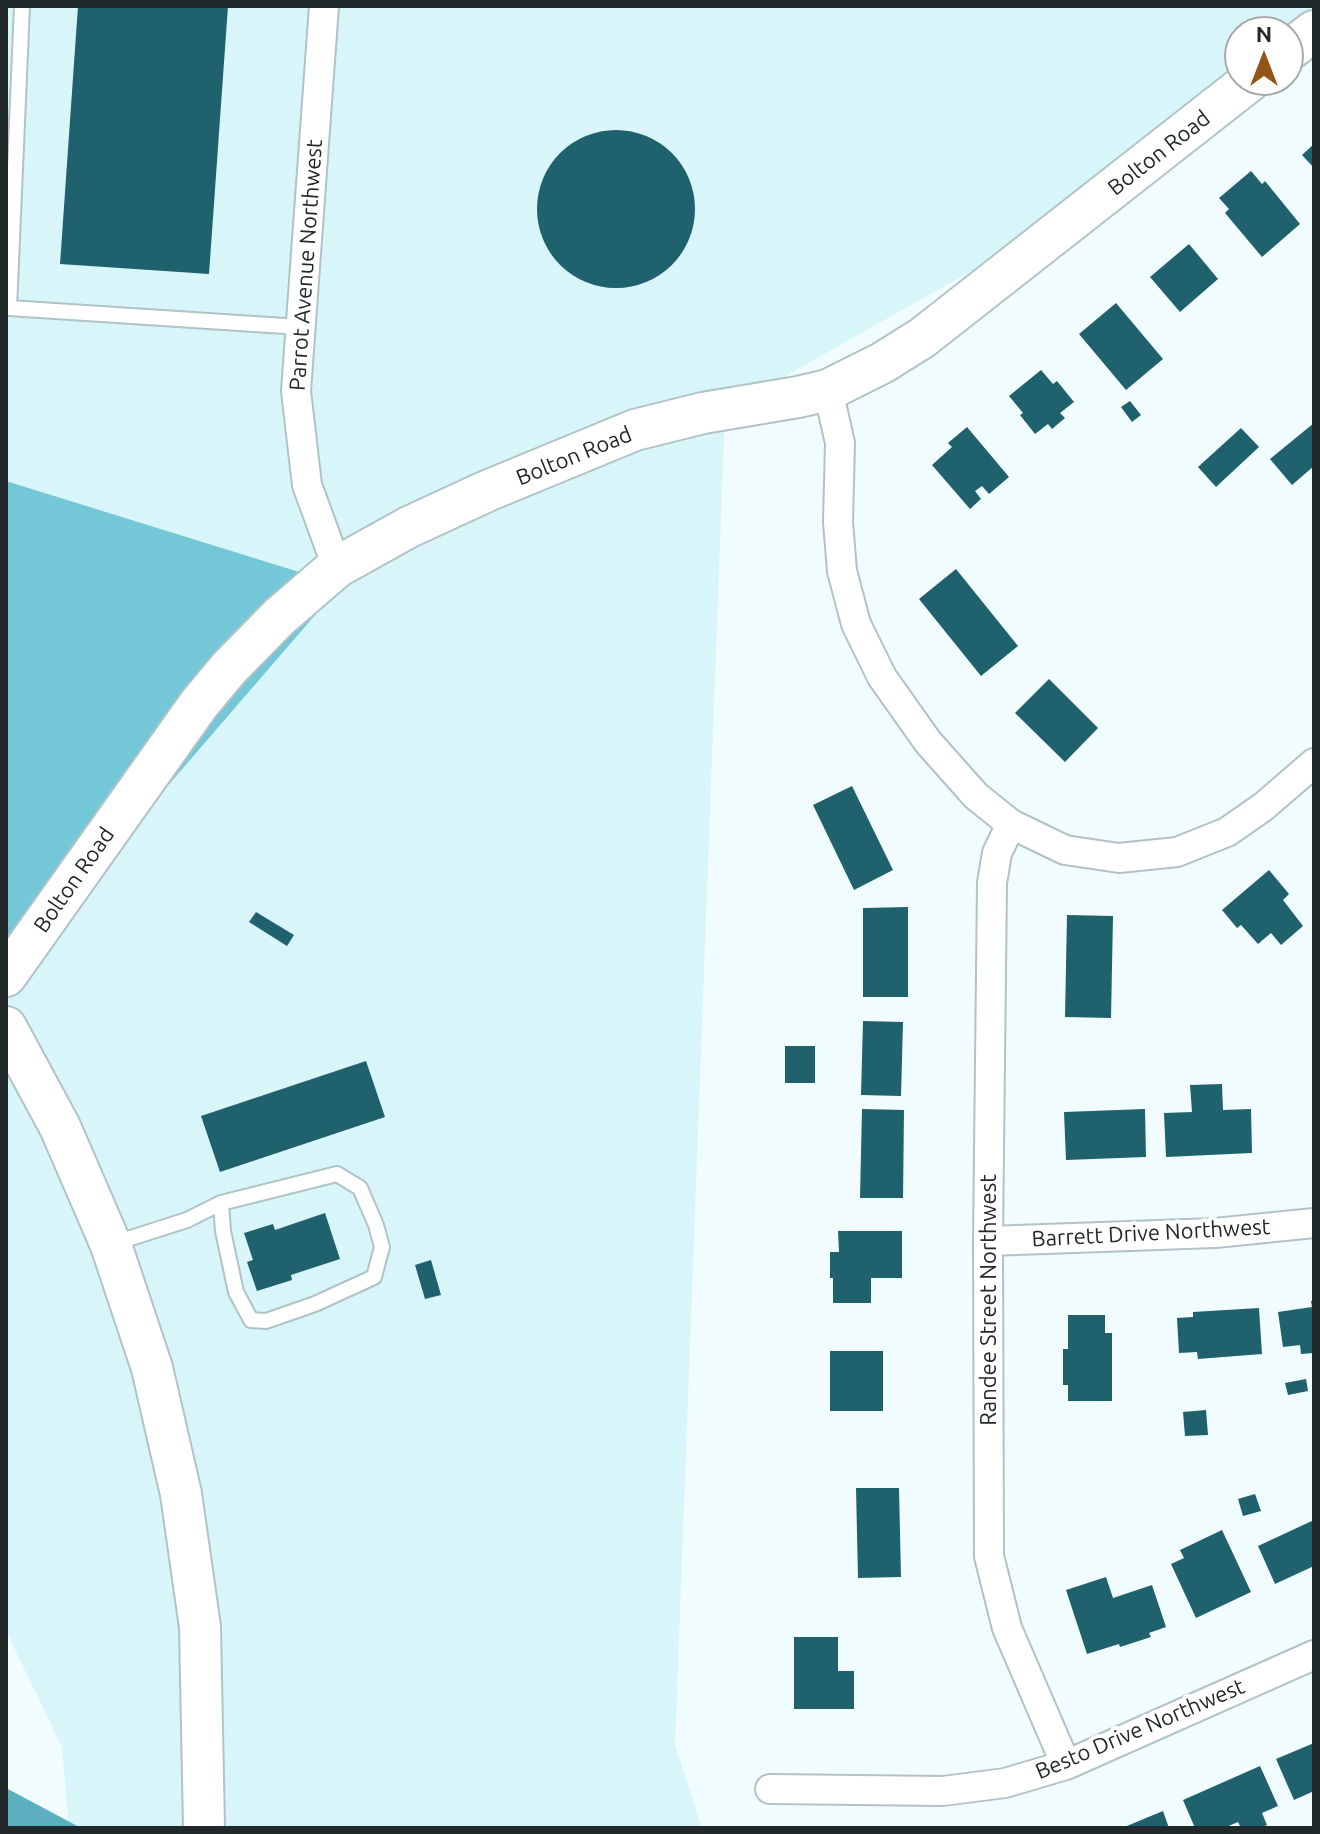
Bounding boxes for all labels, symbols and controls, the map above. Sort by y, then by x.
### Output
north arrow [1224,16,1304,96]
text: N [1256,21,1272,46]
street label: Bolton Road [1103,105,1215,201]
street label: Parrot Avenue Northwest [284,138,328,392]
street label: Bolton Road [512,421,636,491]
street label: Bolton Road [28,822,120,938]
street label: Randee Street Northwest [976,1174,1002,1426]
street label: Barrett Drive Northwest [1031,1214,1271,1252]
street label: Besto Drive Northwest [1031,1673,1249,1785]

